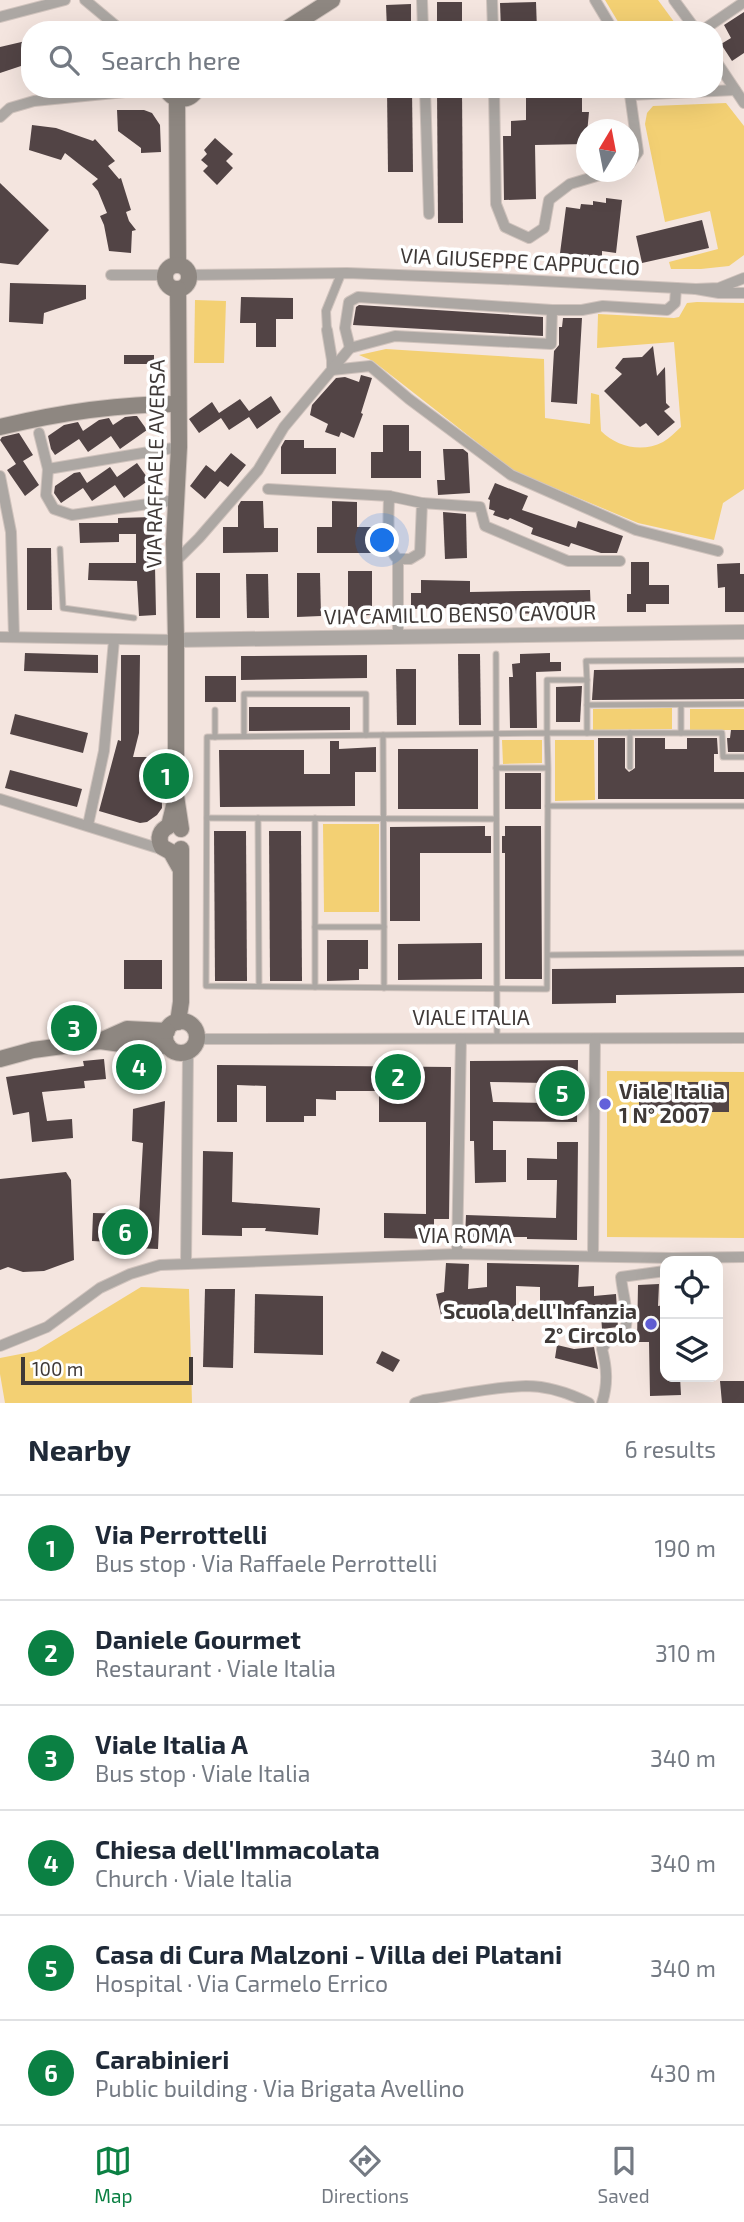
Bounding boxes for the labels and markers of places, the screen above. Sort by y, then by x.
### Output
pin: 1 [143,750,189,802]
pin: 3 [51,1002,97,1054]
pin: 4 [116,1041,162,1093]
pin: 2 [375,1051,421,1103]
pin: 5 [539,1067,585,1119]
place label: Viale Italia 1 N° 2007 [619,1078,725,1127]
marker: Viale Italia 1 N° 2007 [597,1096,613,1112]
pin: 6 [102,1206,148,1258]
place label: Scuola dell'Infanzia 2° Circolo [443,1298,637,1347]
marker: Scuola dell'Infanzia 2° Circolo [643,1316,659,1332]

